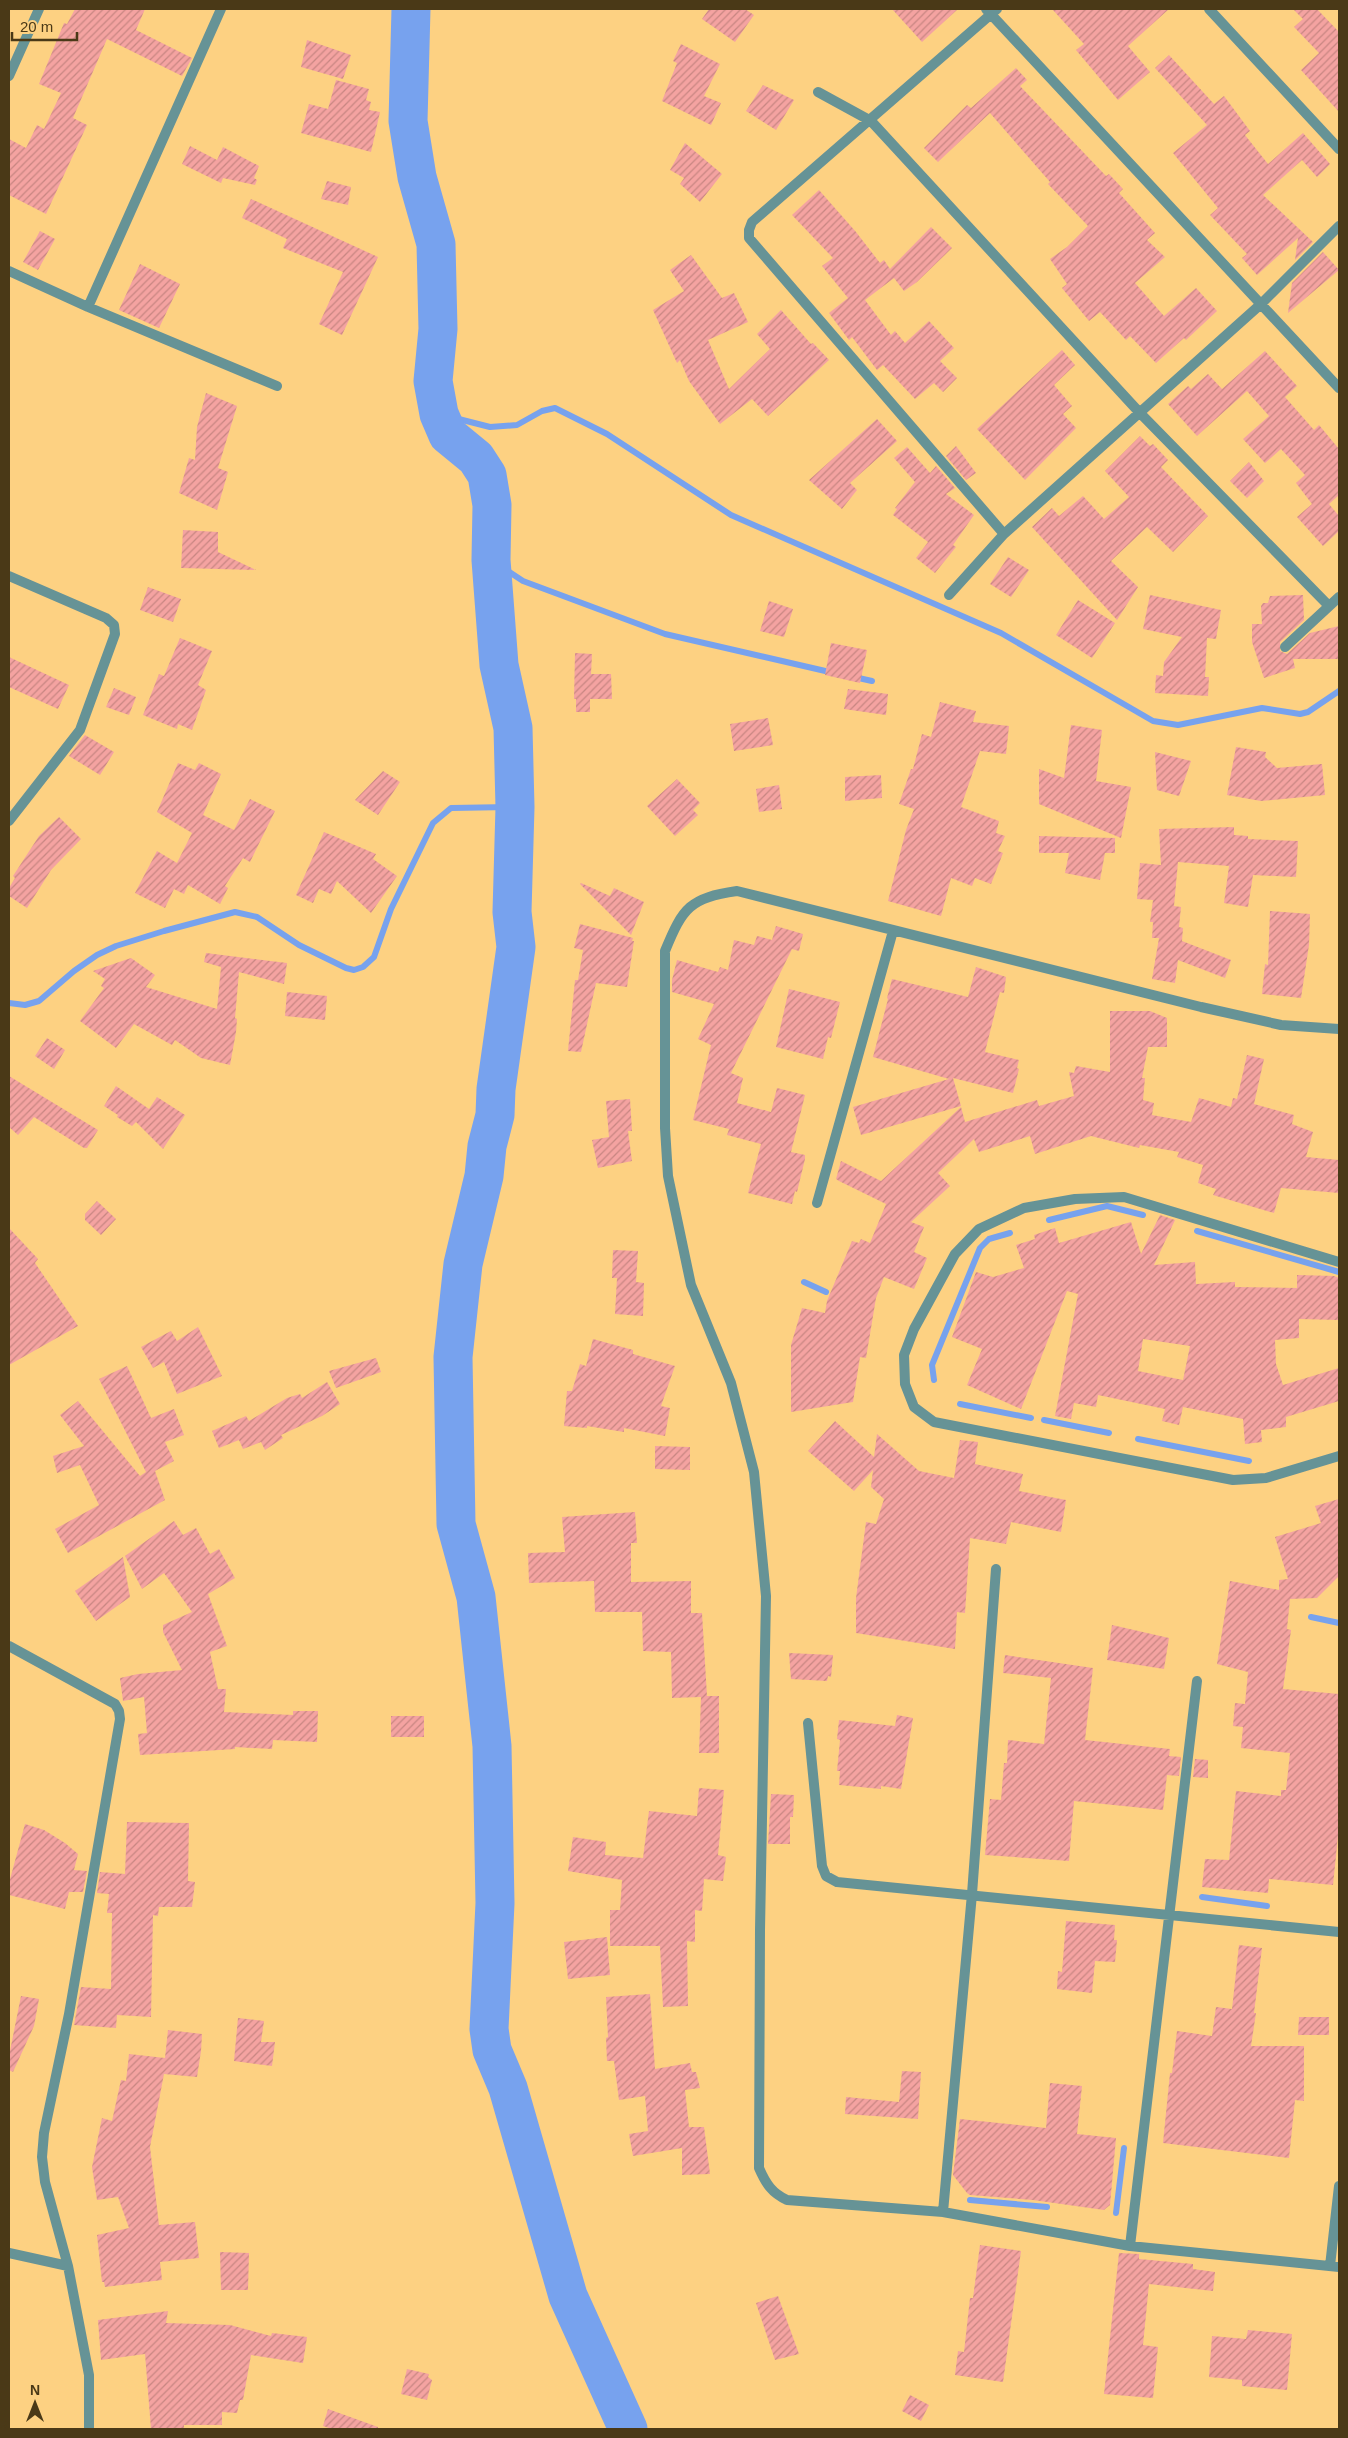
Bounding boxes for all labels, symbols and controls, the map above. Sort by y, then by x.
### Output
scale bar [12,10,78,42]
text: 20 m [20,18,53,35]
north arrow [10,2378,60,2428]
text: N [30,2382,40,2398]

